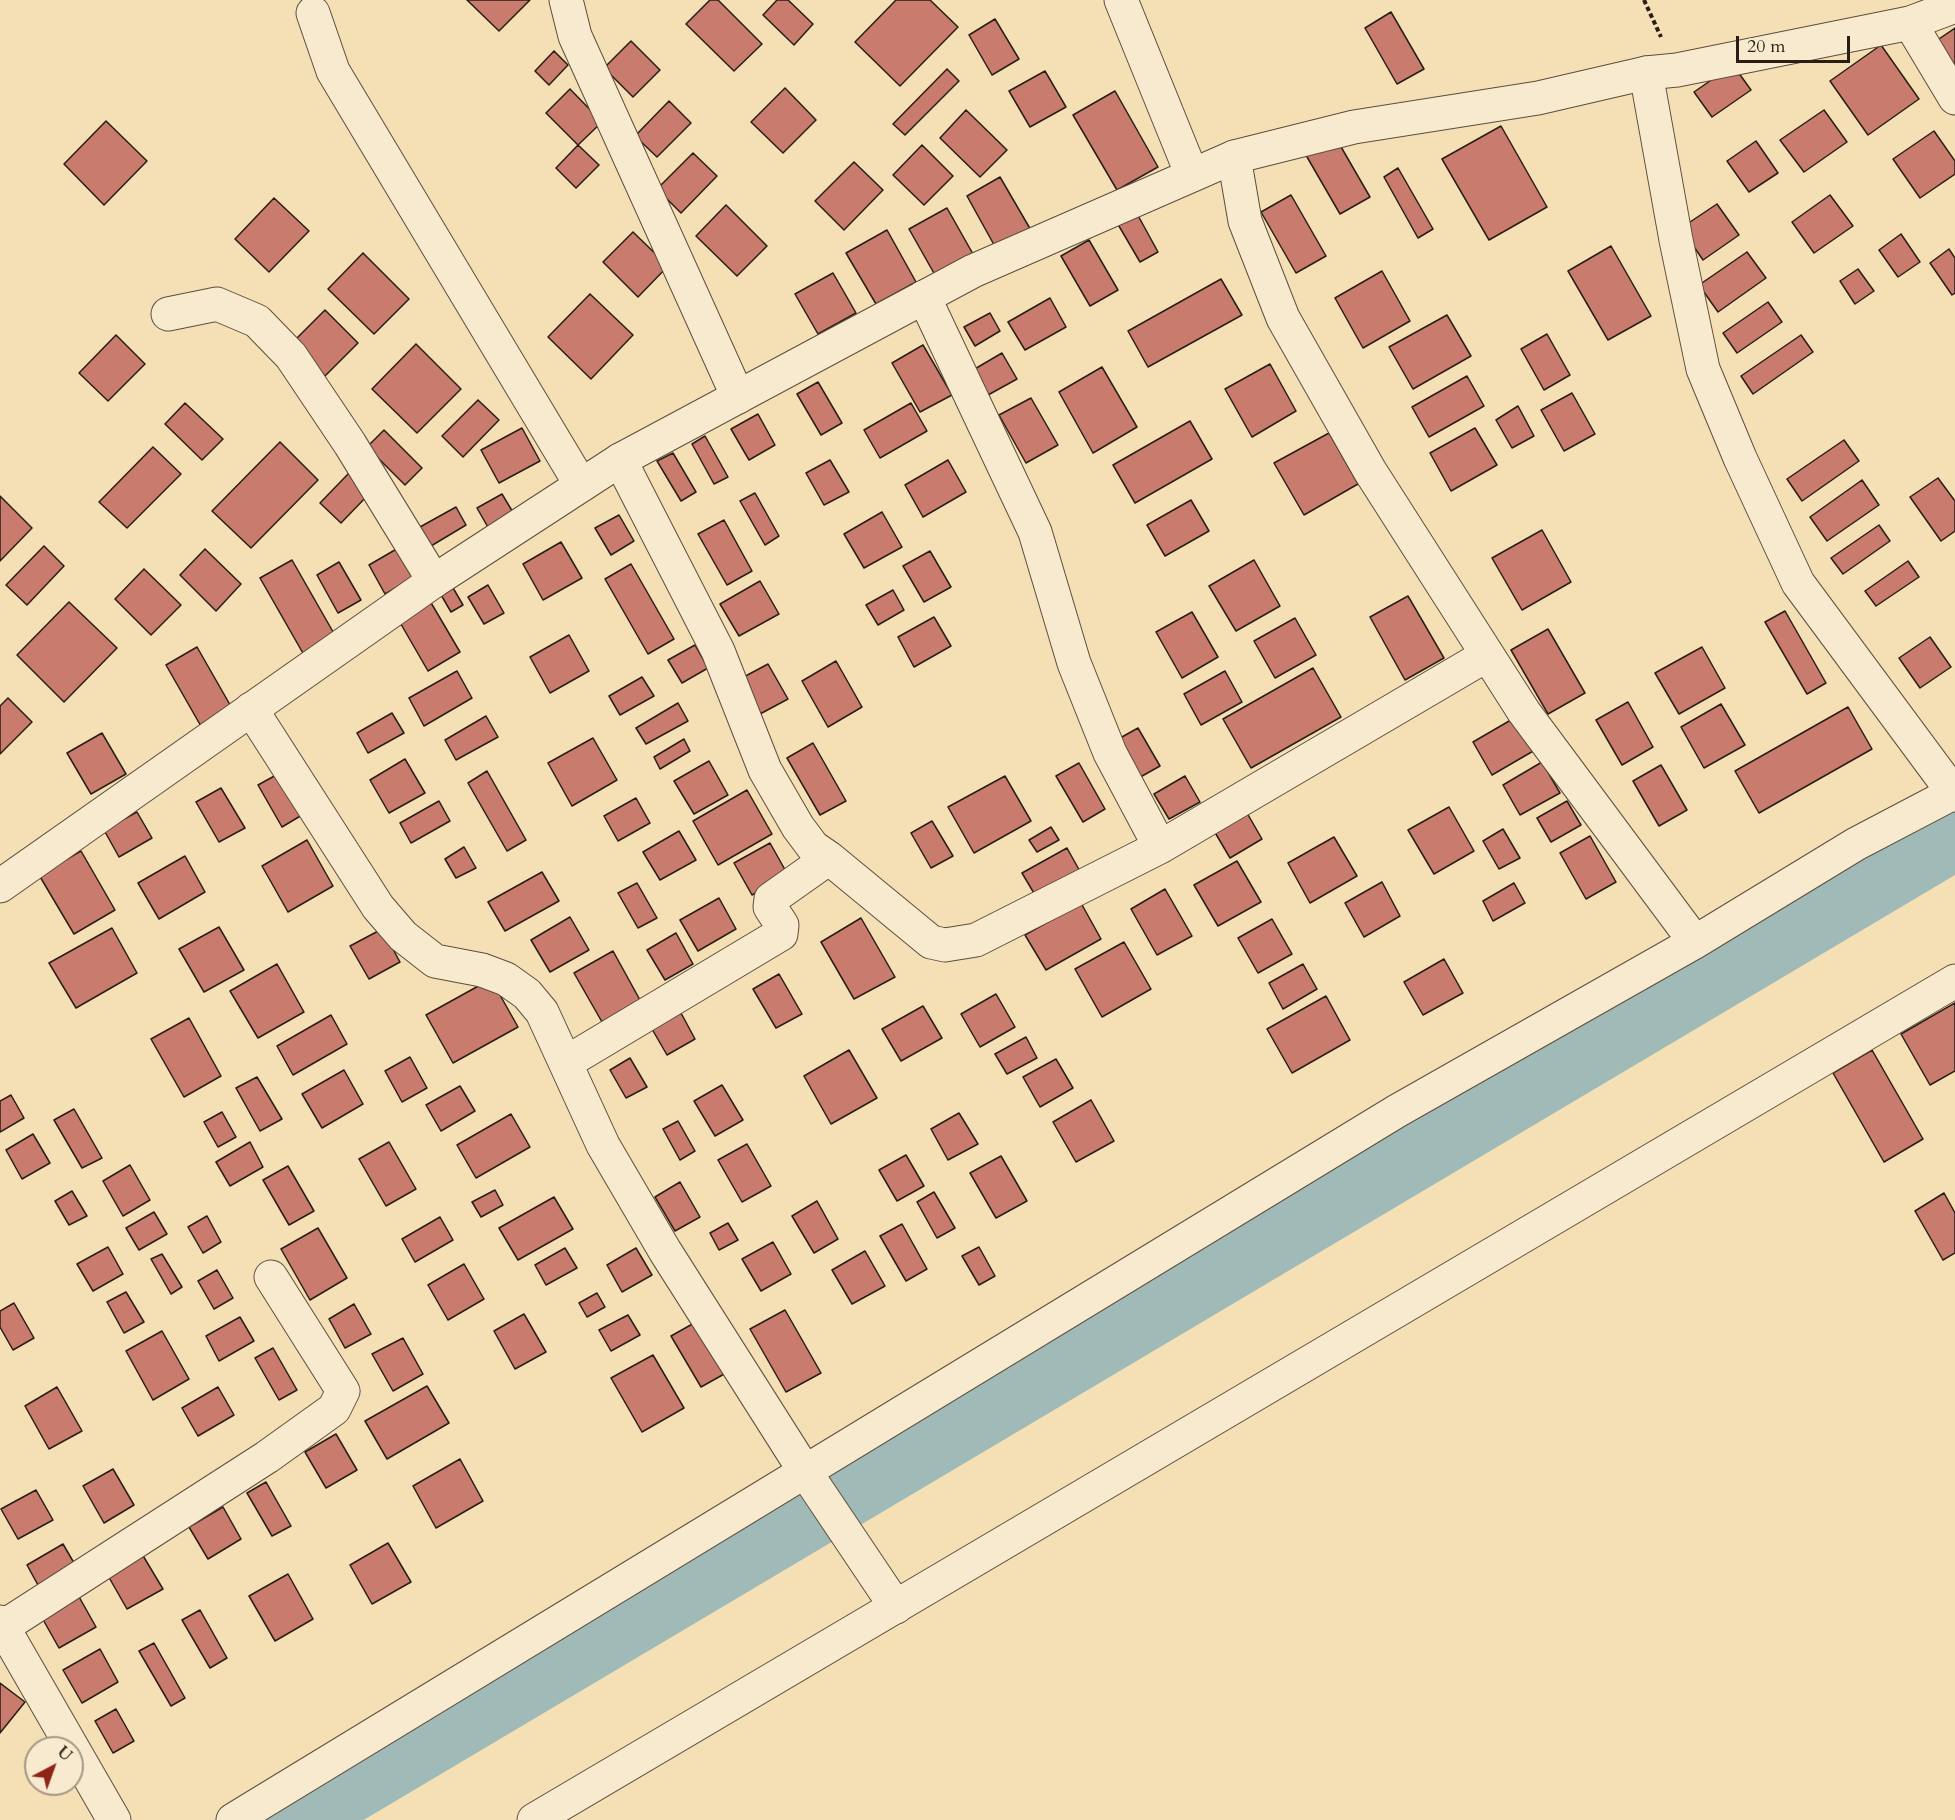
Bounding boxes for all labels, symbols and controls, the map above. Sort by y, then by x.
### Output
scale bar [1739,24,1853,62]
text: 20 m [1747,34,1786,59]
north arrow [24,1736,84,1796]
text: U [52,1741,77,1767]

